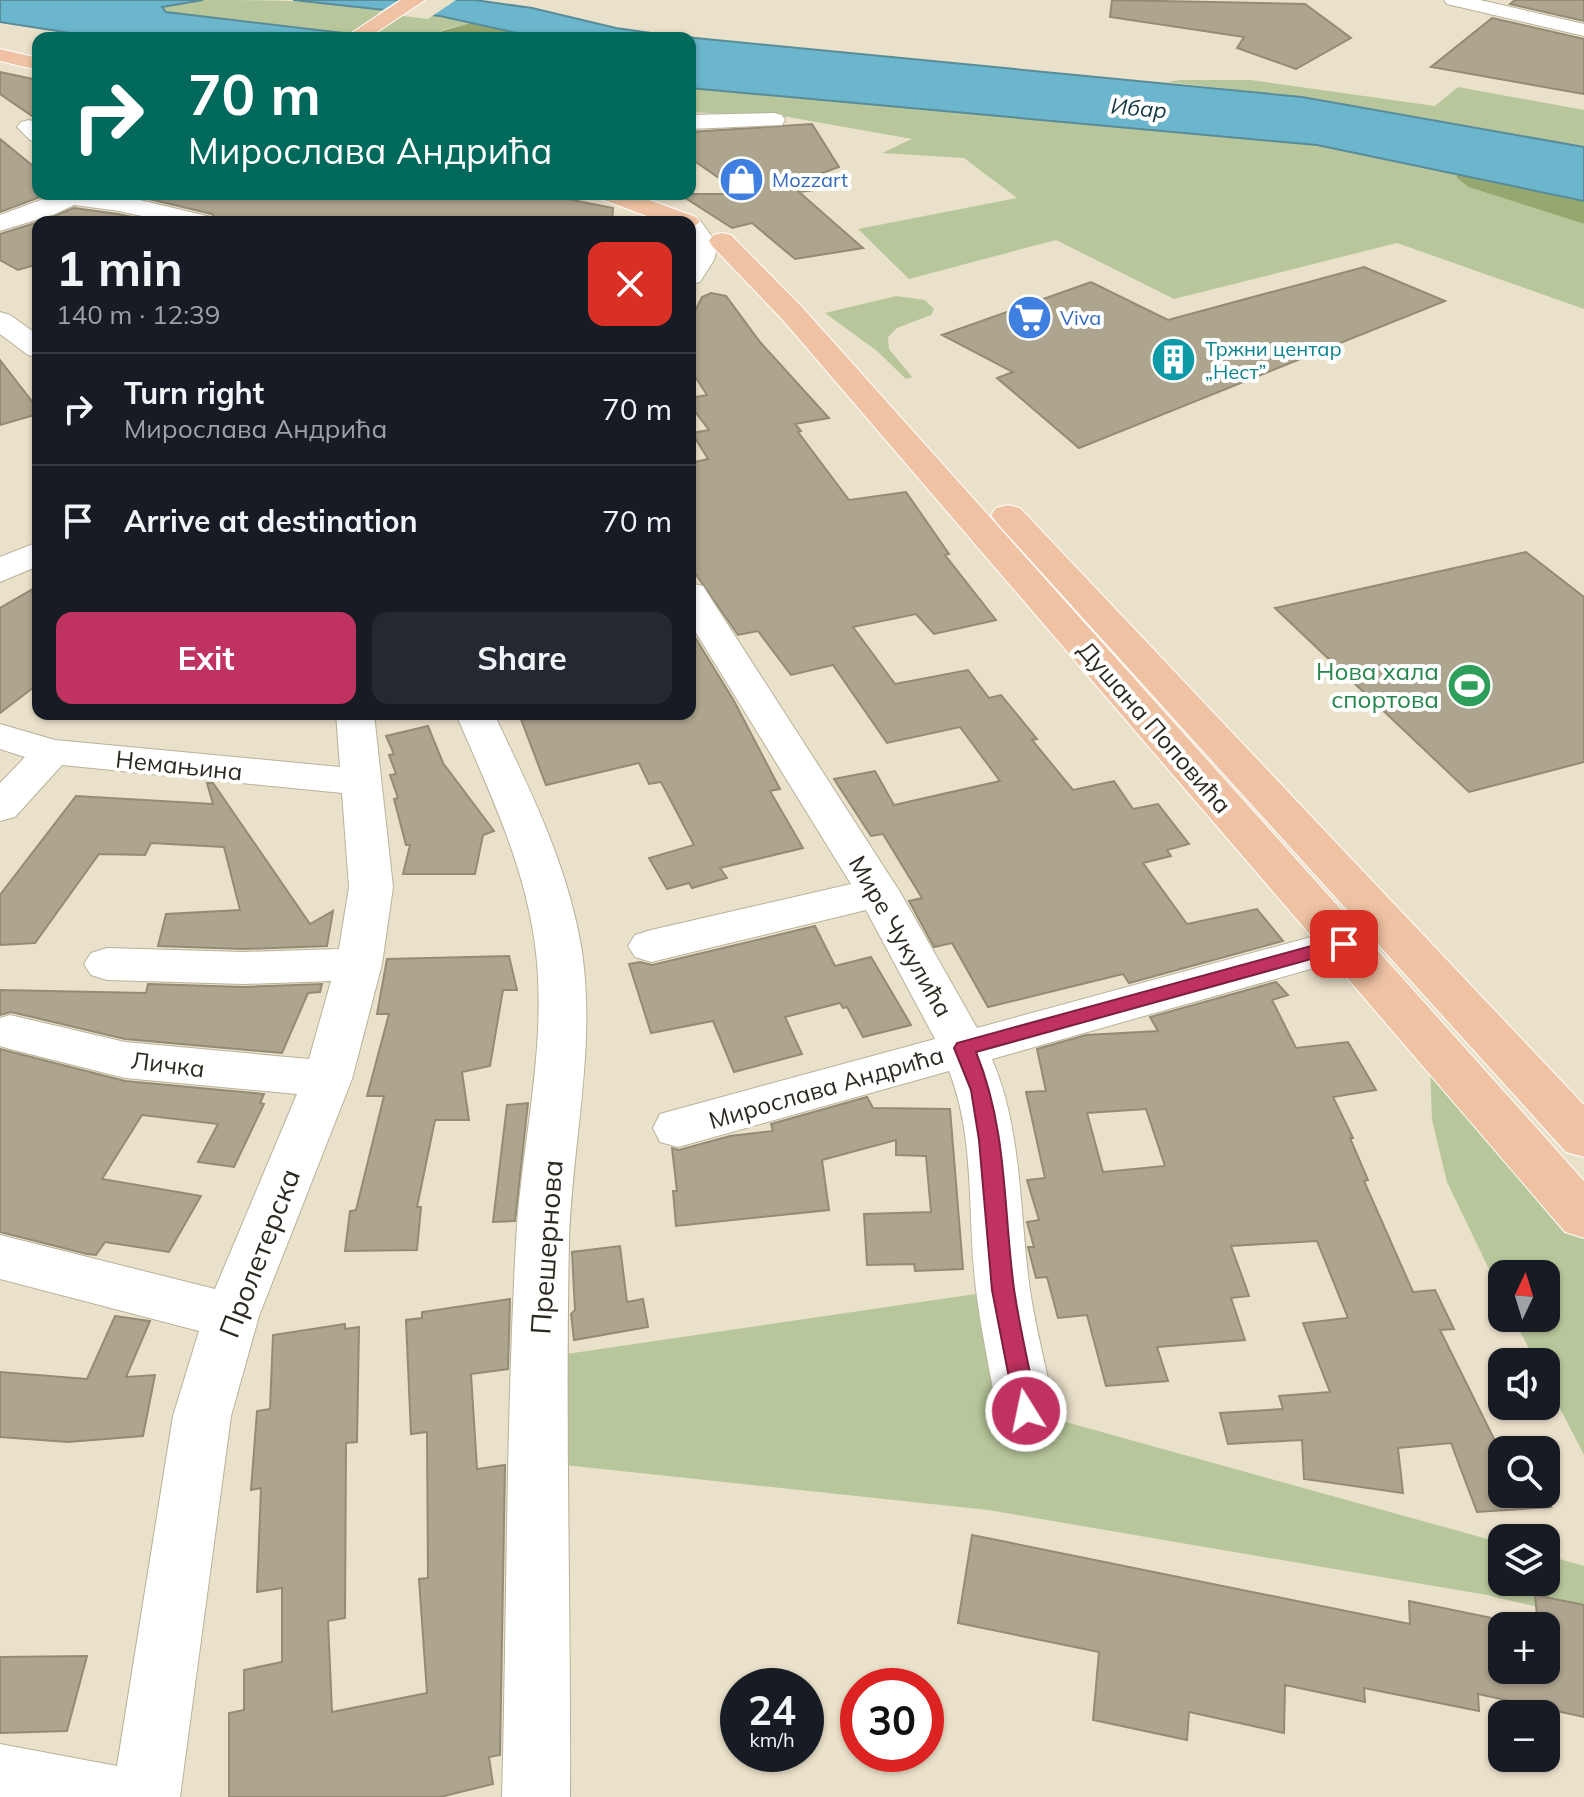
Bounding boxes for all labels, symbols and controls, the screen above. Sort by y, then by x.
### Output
text: 70 m [188,59,321,129]
icon: right [56,64,160,168]
water label: Ибар [1110,92,1168,124]
text: Мирослава Андрића [188,128,553,173]
shop icon: Mozzart [717,155,765,203]
place label: Mozzart [772,167,848,192]
text: 1 min [56,238,183,298]
button: close [588,242,672,326]
supermarket icon: Viva [1005,293,1053,341]
text: 140 m · 12:39 [56,298,220,331]
place label: Viva [1060,305,1101,330]
building icon: Тржни центар „Нест” [1150,336,1198,384]
place label: Тржни центар „Нест” [1205,336,1342,384]
text: Turn right [124,374,264,412]
icon: right [56,387,100,431]
text: 70 m [602,390,672,428]
text: Мирослава Андрића [124,412,387,445]
icon: arrive [56,499,100,543]
text: Arrive at destination [124,502,418,540]
text: 70 m [602,502,672,540]
button: Exit [56,612,356,704]
button: Share [372,612,672,704]
street label: Душана Поповића [1072,635,1238,819]
place label: Нова хала спортова [1316,656,1439,714]
sports icon: Нова хала спортова [1446,661,1494,709]
street label: Немањина [114,743,244,787]
street label: Мире Чукулића [843,850,959,1022]
pin [1310,910,1378,978]
icon: arrive [1322,922,1366,966]
street label: Мирослава Андрића [705,1039,947,1135]
street label: Личка [130,1045,206,1083]
street label: Прешернова [522,1158,570,1336]
street label: Пролетерска [211,1164,307,1342]
north arrow [1488,1260,1560,1332]
map controls [1488,1260,1560,1772]
button: sound [1488,1348,1560,1420]
position arrow [984,1369,1068,1453]
button: search [1488,1436,1560,1508]
button: layers [1488,1524,1560,1596]
button: + [1488,1612,1560,1684]
speed limit sign: 30 [840,1668,944,1772]
text: 24 [748,1685,796,1735]
button: − [1488,1700,1560,1772]
text: km/h [749,1727,795,1752]

